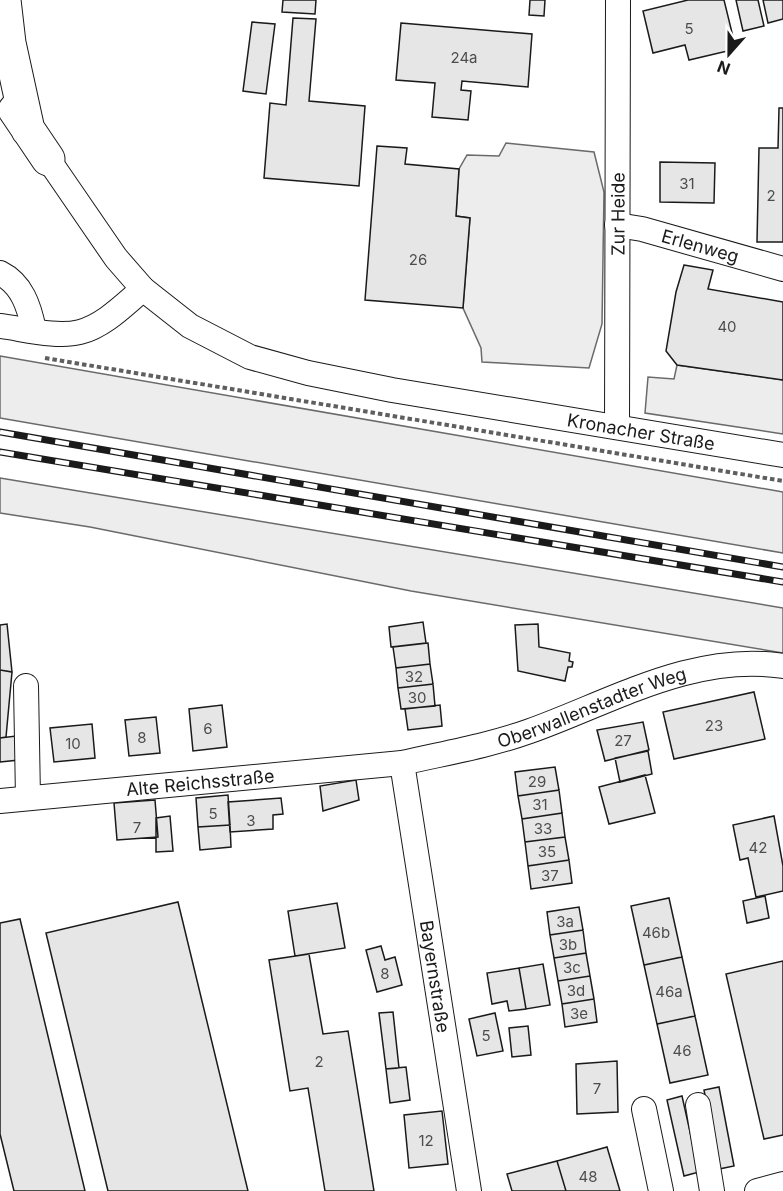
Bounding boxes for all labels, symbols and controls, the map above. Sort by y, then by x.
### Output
house number: 5 [684,19,694,38]
north arrow [699,24,759,84]
house number: 24a [450,48,478,67]
text: N [714,56,733,80]
street label: Zur Heide [607,172,628,256]
house number: 31 [679,174,695,193]
house number: 2 [766,186,776,205]
street label: Erlenweg [659,225,741,266]
house number: 26 [409,250,427,269]
house number: 40 [717,317,737,336]
street label: Kronacher Straße [566,409,717,454]
street label: Oberwallenstadter Weg [495,662,688,751]
house number: 32 [405,667,423,686]
house number: 30 [408,688,426,707]
house number: 23 [705,716,723,735]
house number: 6 [203,719,213,738]
house number: 8 [137,728,147,747]
house number: 27 [614,731,632,750]
house number: 10 [65,734,81,753]
street label: Alte Reichsstraße [125,765,275,800]
house number: 29 [528,772,546,791]
house number: 31 [532,795,548,814]
house number: 5 [208,804,218,823]
house number: 3 [246,811,256,830]
house number: 7 [133,818,141,837]
house number: 33 [534,819,552,838]
house number: 42 [749,838,767,857]
house number: 35 [538,842,556,861]
house number: 37 [541,866,559,885]
house number: 3a [556,912,574,931]
street label: Bayernstraße [416,919,455,1034]
house number: 46b [642,923,670,942]
house number: 3b [559,935,577,954]
house number: 3c [563,958,581,977]
house number: 8 [380,964,390,983]
house number: 3d [567,981,585,1000]
house number: 46a [655,982,683,1001]
house number: 3e [570,1004,588,1023]
house number: 5 [481,1026,491,1045]
house number: 46 [673,1041,692,1060]
house number: 2 [314,1052,324,1071]
house number: 7 [593,1079,601,1098]
house number: 12 [418,1131,434,1150]
house number: 48 [579,1167,597,1186]

